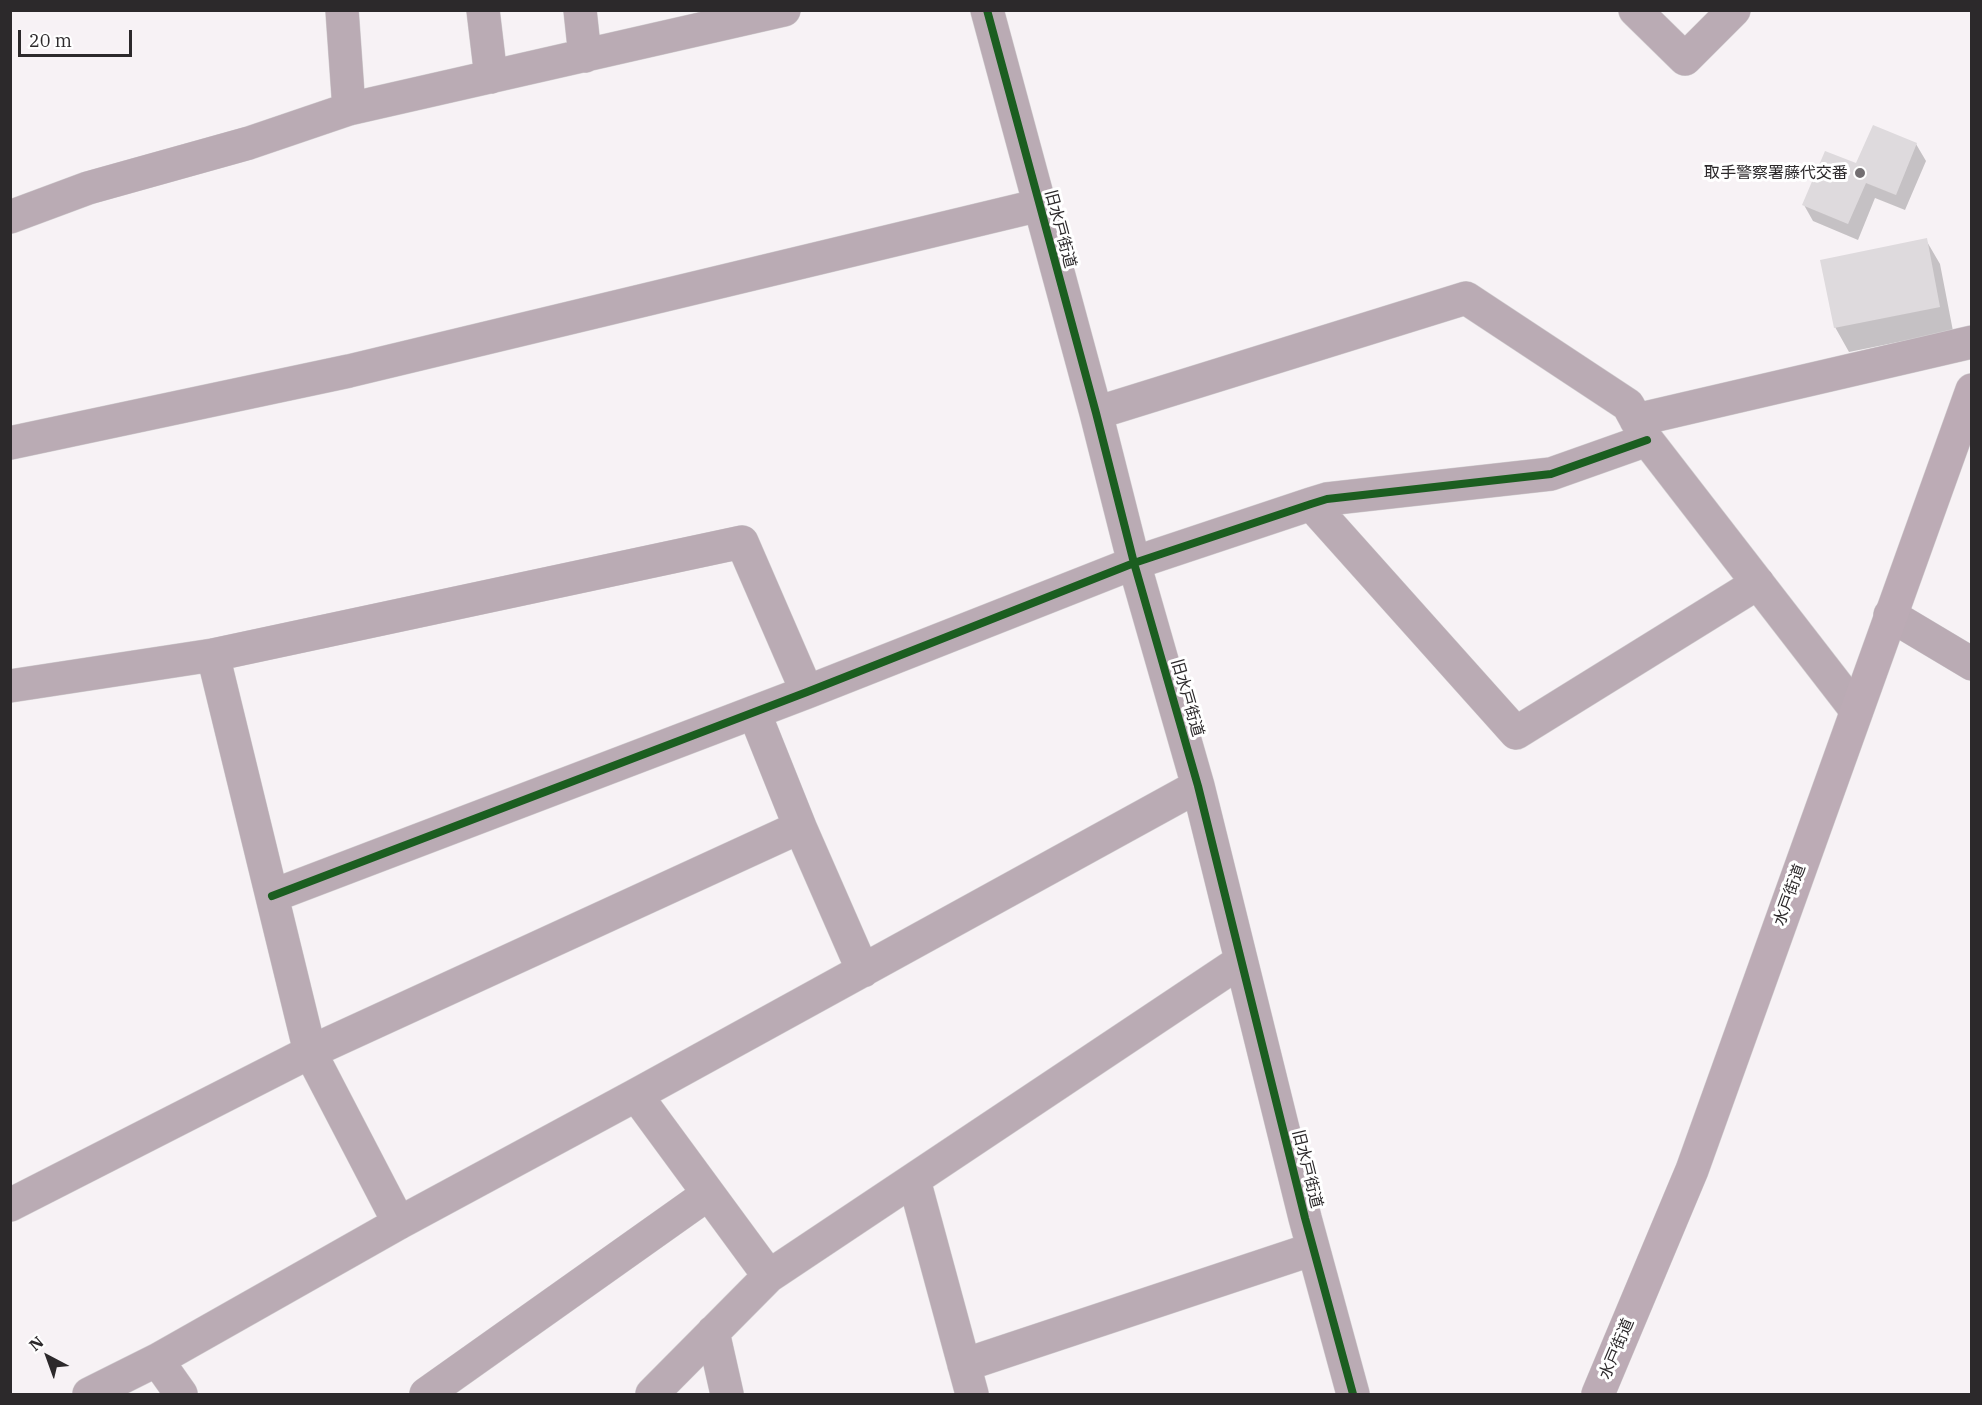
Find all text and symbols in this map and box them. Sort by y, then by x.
scale bar [21,18,135,56]
text: 20 m [29,29,72,52]
place label: 取手警察署藤代交番 [1704,163,1848,183]
marker: 取手警察署藤代交番 [1853,166,1867,180]
street label: 旧水戸街道 [1040,188,1080,270]
street label: 旧水戸街道 [1167,657,1207,739]
street label: 水戸街道 [1770,862,1810,928]
street label: 旧水戸街道 [1288,1128,1326,1210]
street label: 水戸街道 [1596,1316,1638,1382]
north arrow [18,1327,78,1387]
text: N [25,1332,48,1355]

